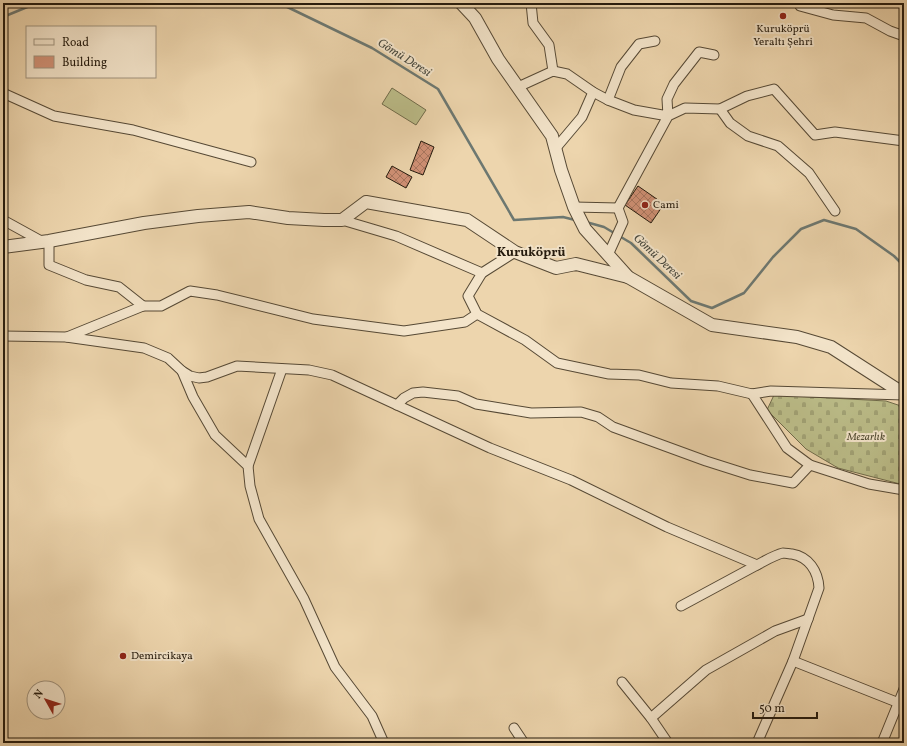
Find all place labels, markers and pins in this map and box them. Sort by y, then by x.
marker: Kuruköprü Yeraltı Şehri [778,11,788,21]
place label: Kuruköprü Yeraltı Şehri [753,22,813,50]
place label: Cami [653,198,679,213]
marker: Cami [640,200,650,210]
place label: Demircikaya [131,649,193,664]
marker: Demircikaya [118,651,128,661]

